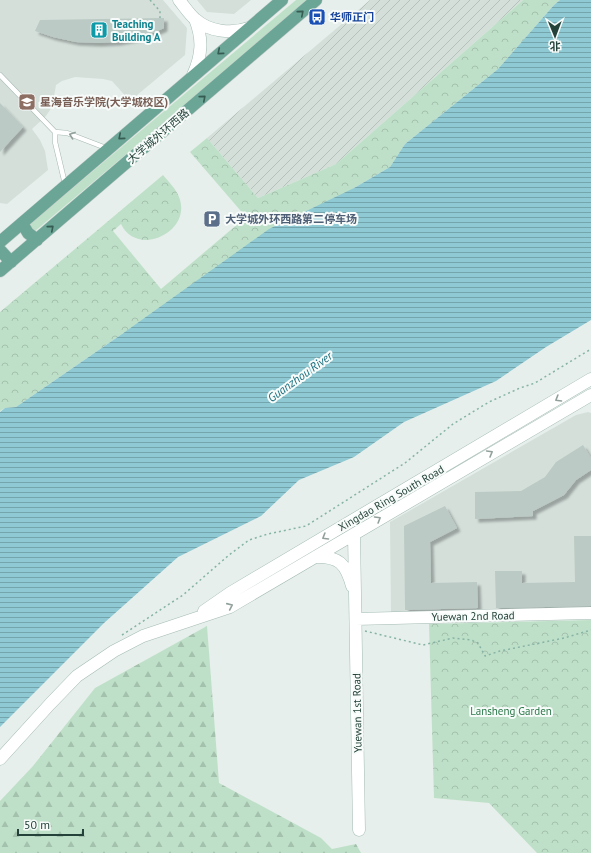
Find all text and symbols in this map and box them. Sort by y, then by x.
bus stop icon: 华师正门 [307,7,327,27]
one-way arrow [297,10,304,17]
place label: 华师正门 [330,10,374,24]
north arrow [535,16,575,56]
place label: Teaching Building A [112,17,161,44]
building icon: Teaching Building A [89,20,109,40]
text: 北 [550,39,561,53]
one-way arrow [217,48,225,55]
school or university icon: 星海音乐学院(大学城校区) [17,92,37,112]
place label: 星海音乐学院(大学城校区) [40,95,168,109]
one-way arrow [198,95,205,102]
street label: 大学城外环西路 [124,105,192,167]
one-way arrow [68,131,75,140]
one-way arrow [119,132,126,139]
parking icon: 大学城外环西路第二停车场 [202,209,222,229]
place label: 大学城外环西路第二停车场 [225,212,357,226]
one-way arrow [46,225,54,233]
water label: Guanzhou River [264,347,336,405]
one-way arrow [555,395,562,402]
one-way arrow [486,451,493,458]
street label: Xingdao Ring South Road [336,462,446,534]
one-way arrow [374,517,381,524]
one-way arrow [322,532,329,539]
one-way arrow [226,603,233,611]
street label: Yuewan 2nd Road [431,608,515,624]
street label: Yuewan 1st Road [349,673,365,753]
park label: Lansheng Garden [470,704,552,718]
scale bar [18,811,83,837]
text: 50 m [24,817,50,832]

